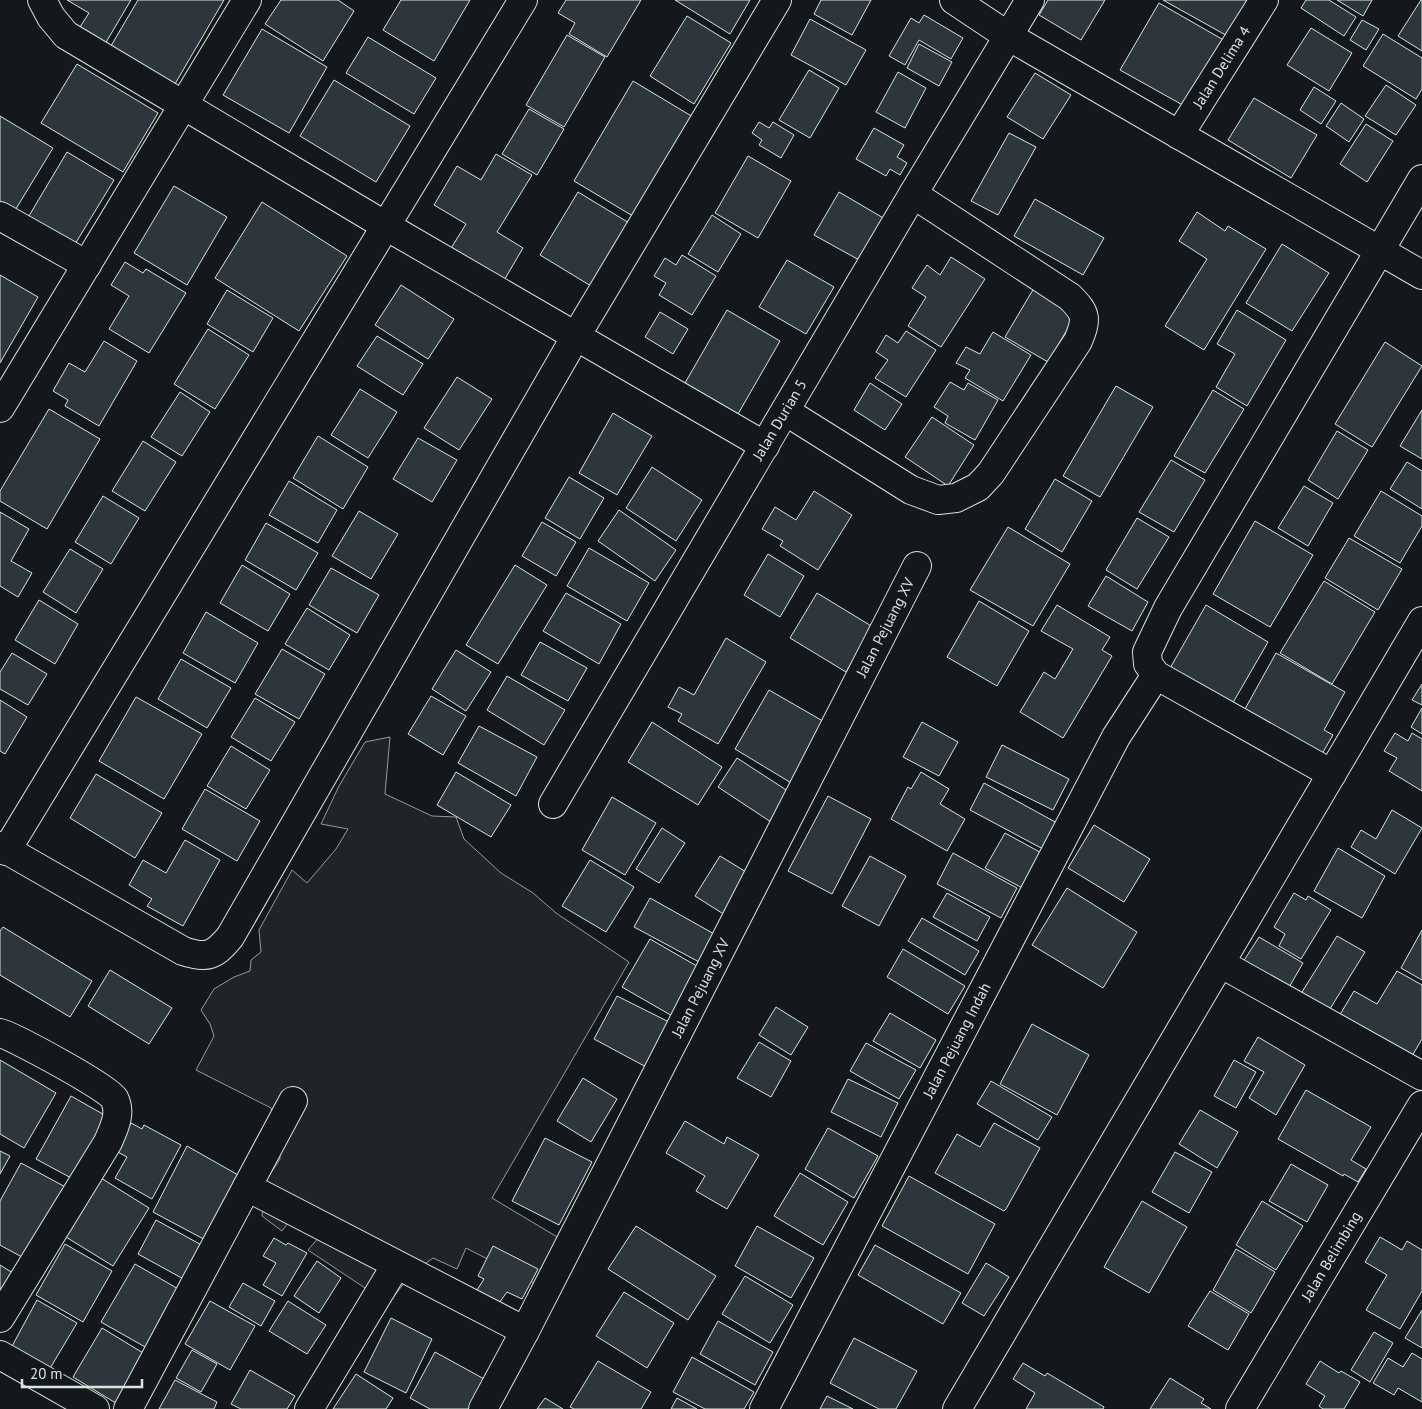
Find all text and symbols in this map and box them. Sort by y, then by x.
street label: Jalan Delima 4 [1188,22,1254,113]
street label: Jalan Durian 5 [747,376,811,464]
street label: Jalan Pejuang XV [851,574,918,681]
street label: Jalan Pejuang XV [667,935,734,1041]
street label: Jalan Pejuang Indah [918,979,995,1102]
street label: Jalan Belimbing [1296,1208,1365,1305]
scale bar [22,1356,142,1388]
text: 20 m [30,1364,63,1383]

